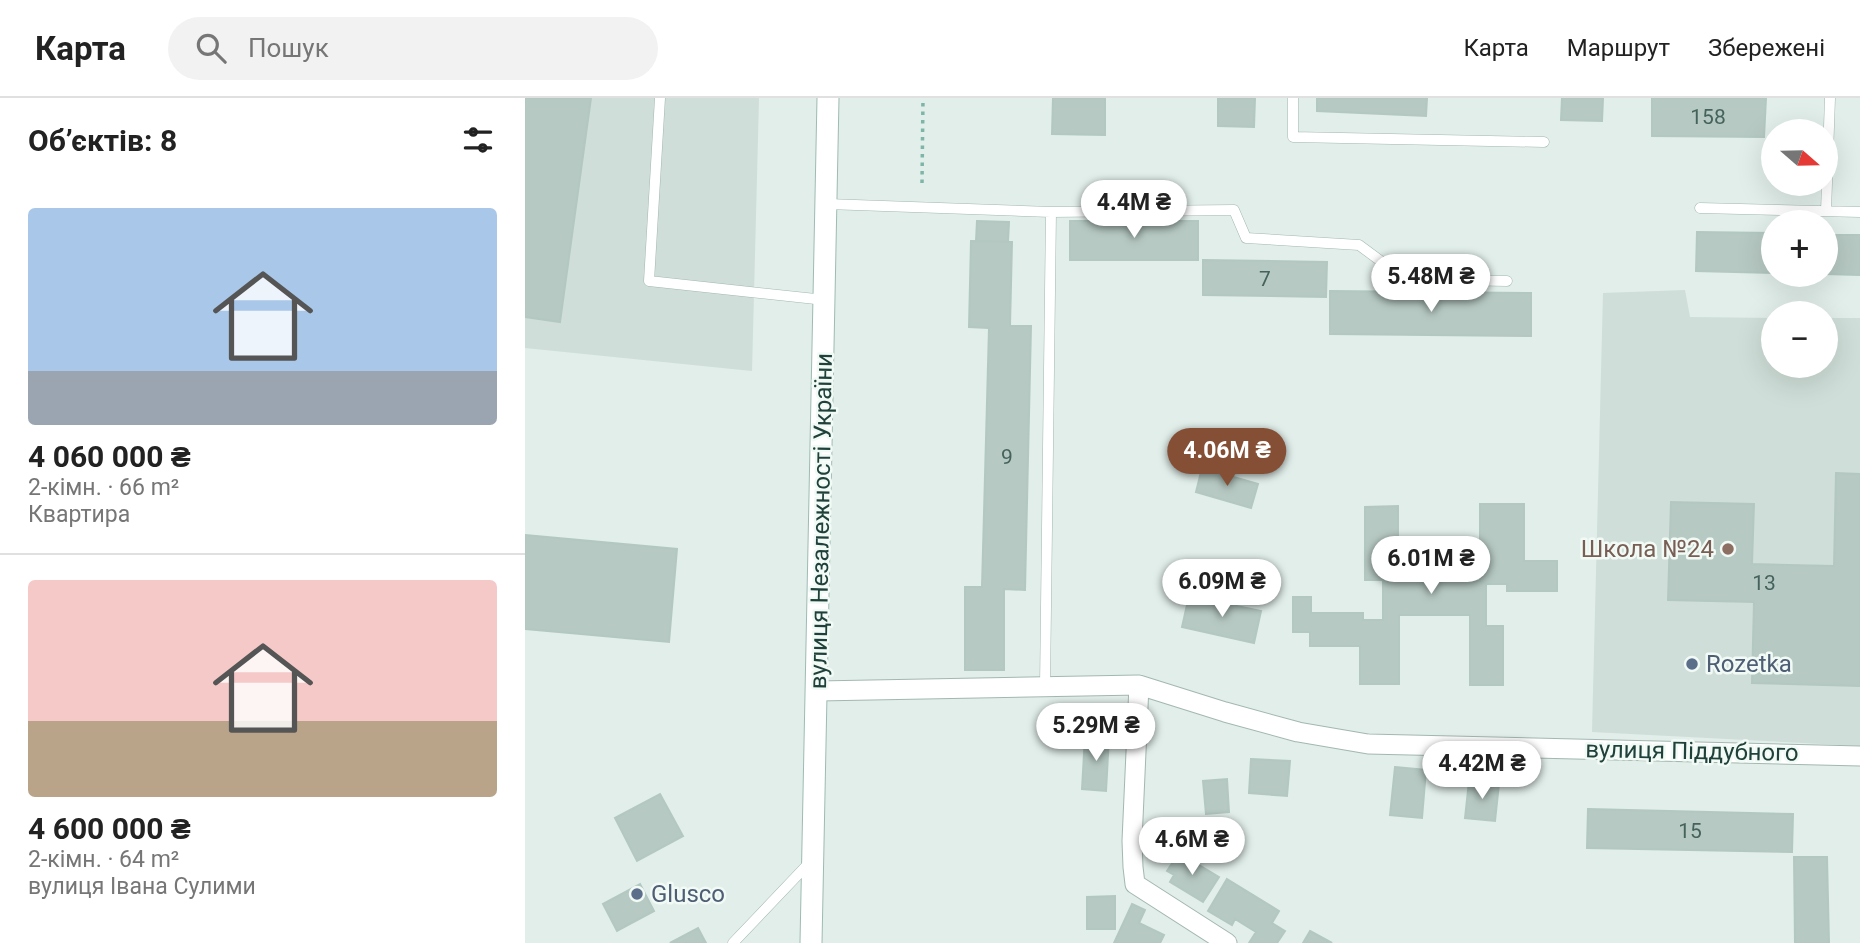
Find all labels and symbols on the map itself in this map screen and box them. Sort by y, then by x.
house number: 158 [1690,105,1726,129]
north arrow [1761,119,1837,196]
pin: 4.4M ₴ [1077,180,1191,240]
pin: 5.48M ₴ [1366,254,1496,314]
house number: 7 [1259,267,1271,291]
street label: вулиця Незалежності України [804,353,838,689]
pin: 4.06M ₴ [1162,428,1292,488]
house number: 9 [1001,445,1013,469]
place label: Школа №24 [1581,535,1714,563]
pin: 6.01M ₴ [1366,536,1496,596]
marker: Школа №24 [1720,541,1736,557]
pin: 6.09M ₴ [1157,560,1287,619]
house number: 13 [1752,571,1776,595]
place label: Rozetka [1706,650,1792,678]
marker: Rozetka [1684,656,1700,672]
pin: 5.29M ₴ [1031,704,1161,763]
street label: вулиця Піддубного [1585,735,1799,767]
pin: 4.42M ₴ [1417,742,1547,801]
pin: 4.6M ₴ [1135,818,1249,877]
house number: 15 [1678,819,1702,843]
place label: Glusco [651,880,725,908]
marker: Glusco [629,886,645,902]

